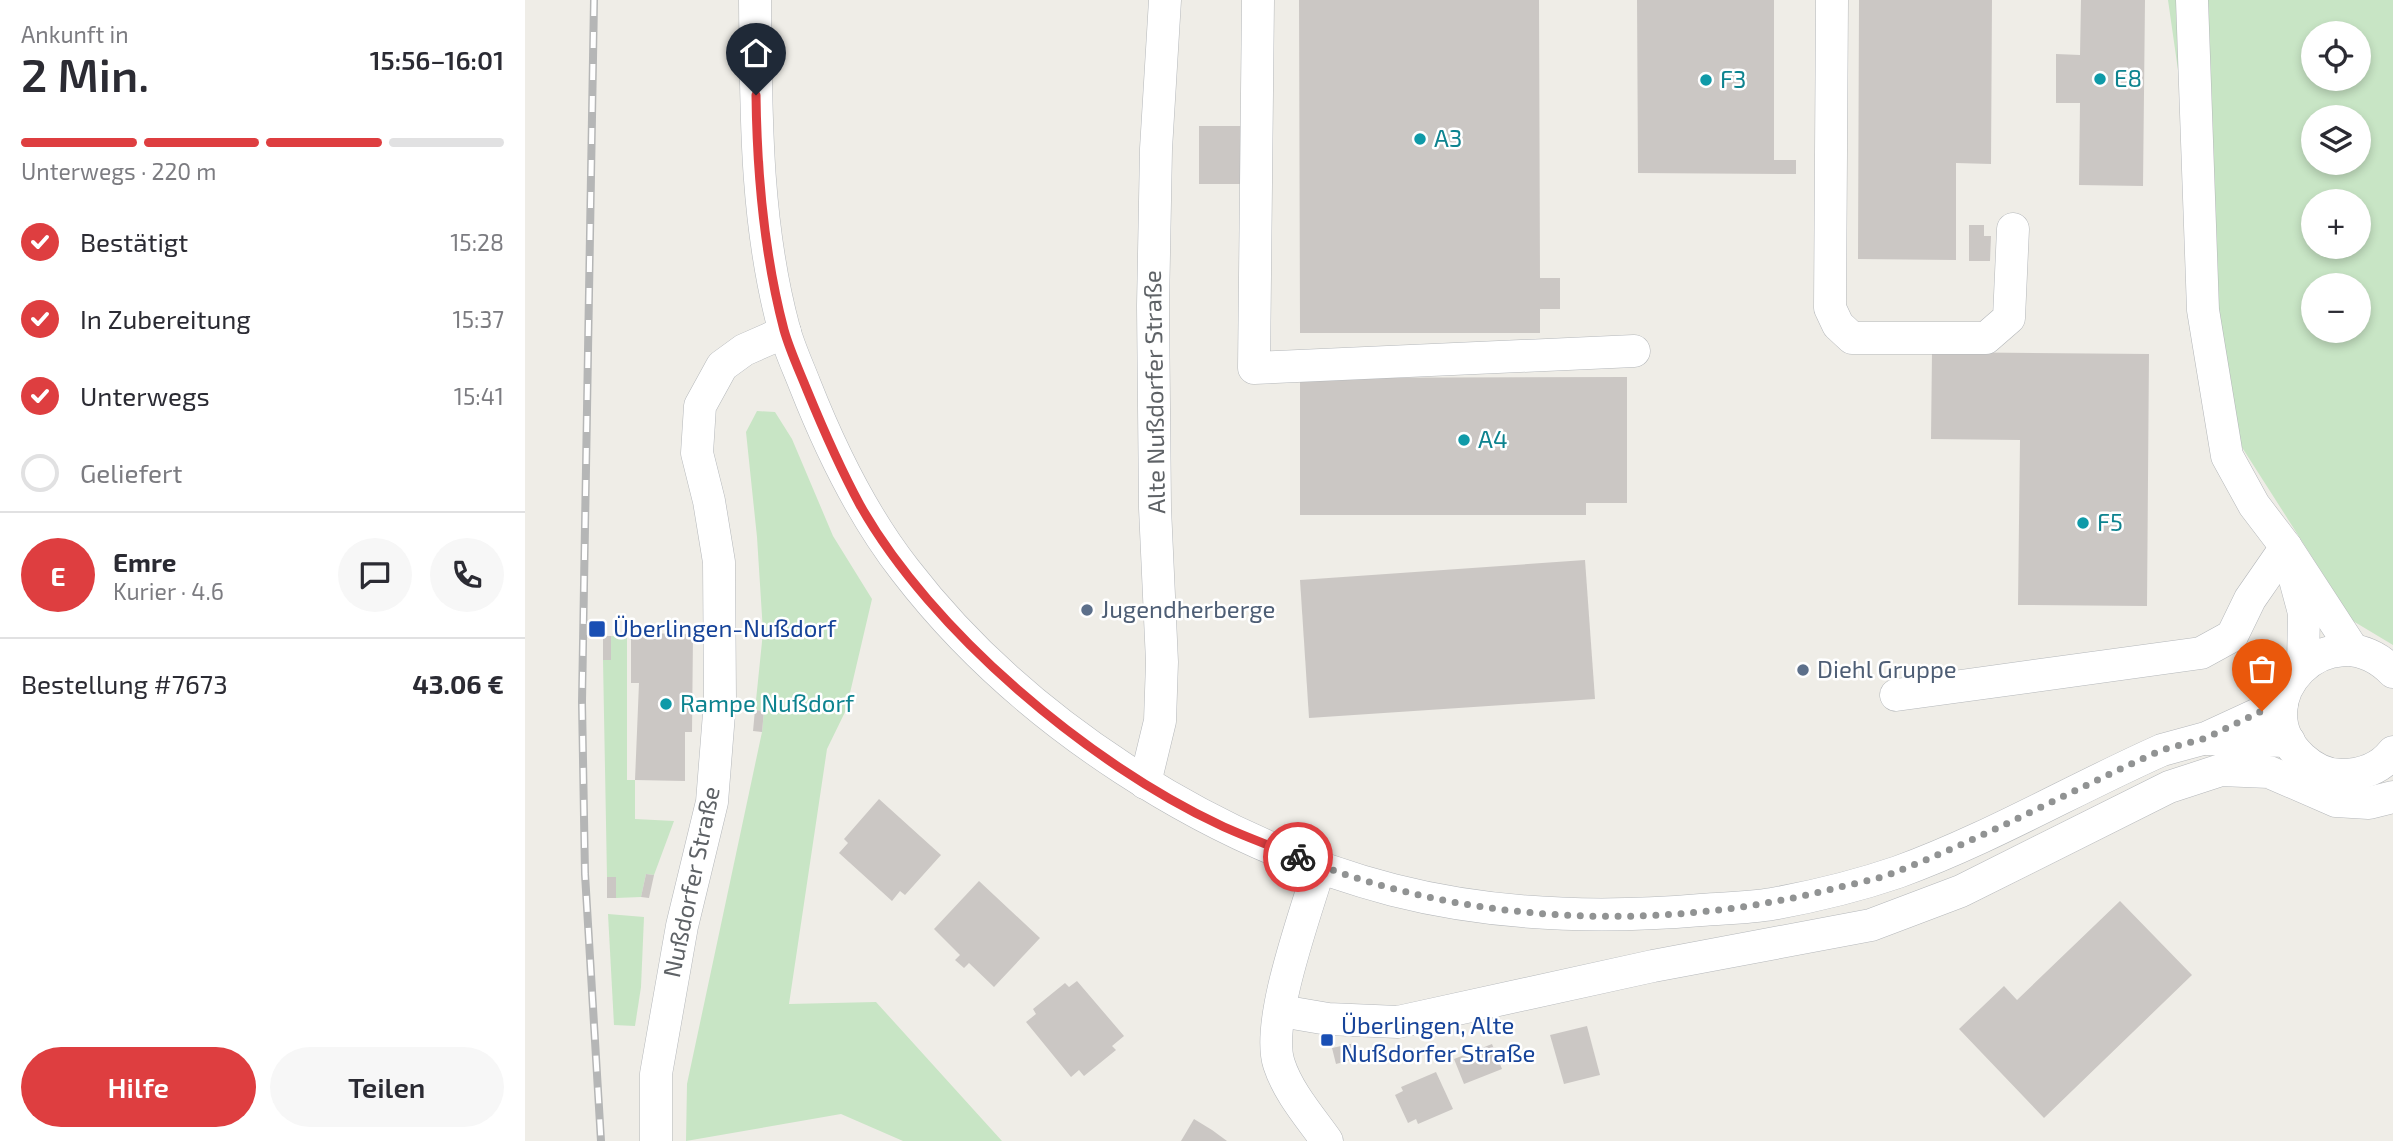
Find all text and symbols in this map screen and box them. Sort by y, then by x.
text: Ankunft in [21,20,129,48]
map controls [2301,21,2371,343]
button: locate [2301,21,2371,91]
pin [726,23,786,95]
icon: home [737,34,775,72]
text: 15:56–16:01 [370,44,504,75]
text: 2 Min. [21,46,149,101]
place label: E8 [2114,63,2142,92]
place label: F3 [1720,64,1746,93]
marker: E8 [2092,71,2108,87]
marker: F3 [1698,72,1714,88]
button: layers [2301,105,2371,175]
place label: A3 [1434,123,1462,152]
marker: A3 [1412,131,1428,147]
text: Unterwegs · 220 m [21,157,216,185]
button: + [2301,189,2371,259]
icon: check [21,223,59,261]
text: Bestätigt [80,226,188,257]
text: 15:28 [450,228,504,256]
street label: Alte Nußdorfer Straße [1137,270,1170,514]
button: − [2301,273,2371,343]
icon: check [21,300,59,338]
text: In Zubereitung [80,303,251,334]
text: 15:37 [453,305,504,333]
icon: check [21,377,59,415]
text: Unterwegs [80,380,210,411]
text: 15:41 [454,382,504,410]
place label: A4 [1478,424,1508,453]
marker: A4 [1456,432,1472,448]
text: Geliefert [80,457,182,488]
place label: F5 [2097,507,2123,536]
marker: F5 [2075,515,2091,531]
button: chat [338,538,412,612]
button: phone [430,538,504,612]
text: Emre [113,546,176,577]
text: E [50,560,66,591]
text: Kurier · 4.6 [113,577,224,605]
place label: Jugendherberge [1101,594,1275,623]
marker: Jugendherberge [1079,602,1095,618]
place label: Überlingen-Nußdorf [613,613,837,642]
marker: Überlingen-Nußdorf [587,619,607,639]
pin [2232,639,2292,711]
icon: bag [2243,650,2281,688]
place label: Diehl Gruppe [1817,654,1957,683]
marker: Diehl Gruppe [1795,662,1811,678]
text: Bestellung #7673 [21,668,228,699]
text: 43.06 € [412,668,504,699]
place label: Rampe Nußdorf [680,688,855,717]
marker: Rampe Nußdorf [658,696,674,712]
street label: Nußdorfer Straße [656,784,725,980]
courier [1263,822,1333,892]
icon: bike [1279,838,1317,876]
place label: Überlingen, Alte Nußdorfer Straße [1341,1010,1535,1067]
marker: Überlingen, Alte Nußdorfer Straße [1319,1032,1335,1048]
button: Hilfe [21,1047,256,1127]
button: Teilen [270,1047,504,1127]

